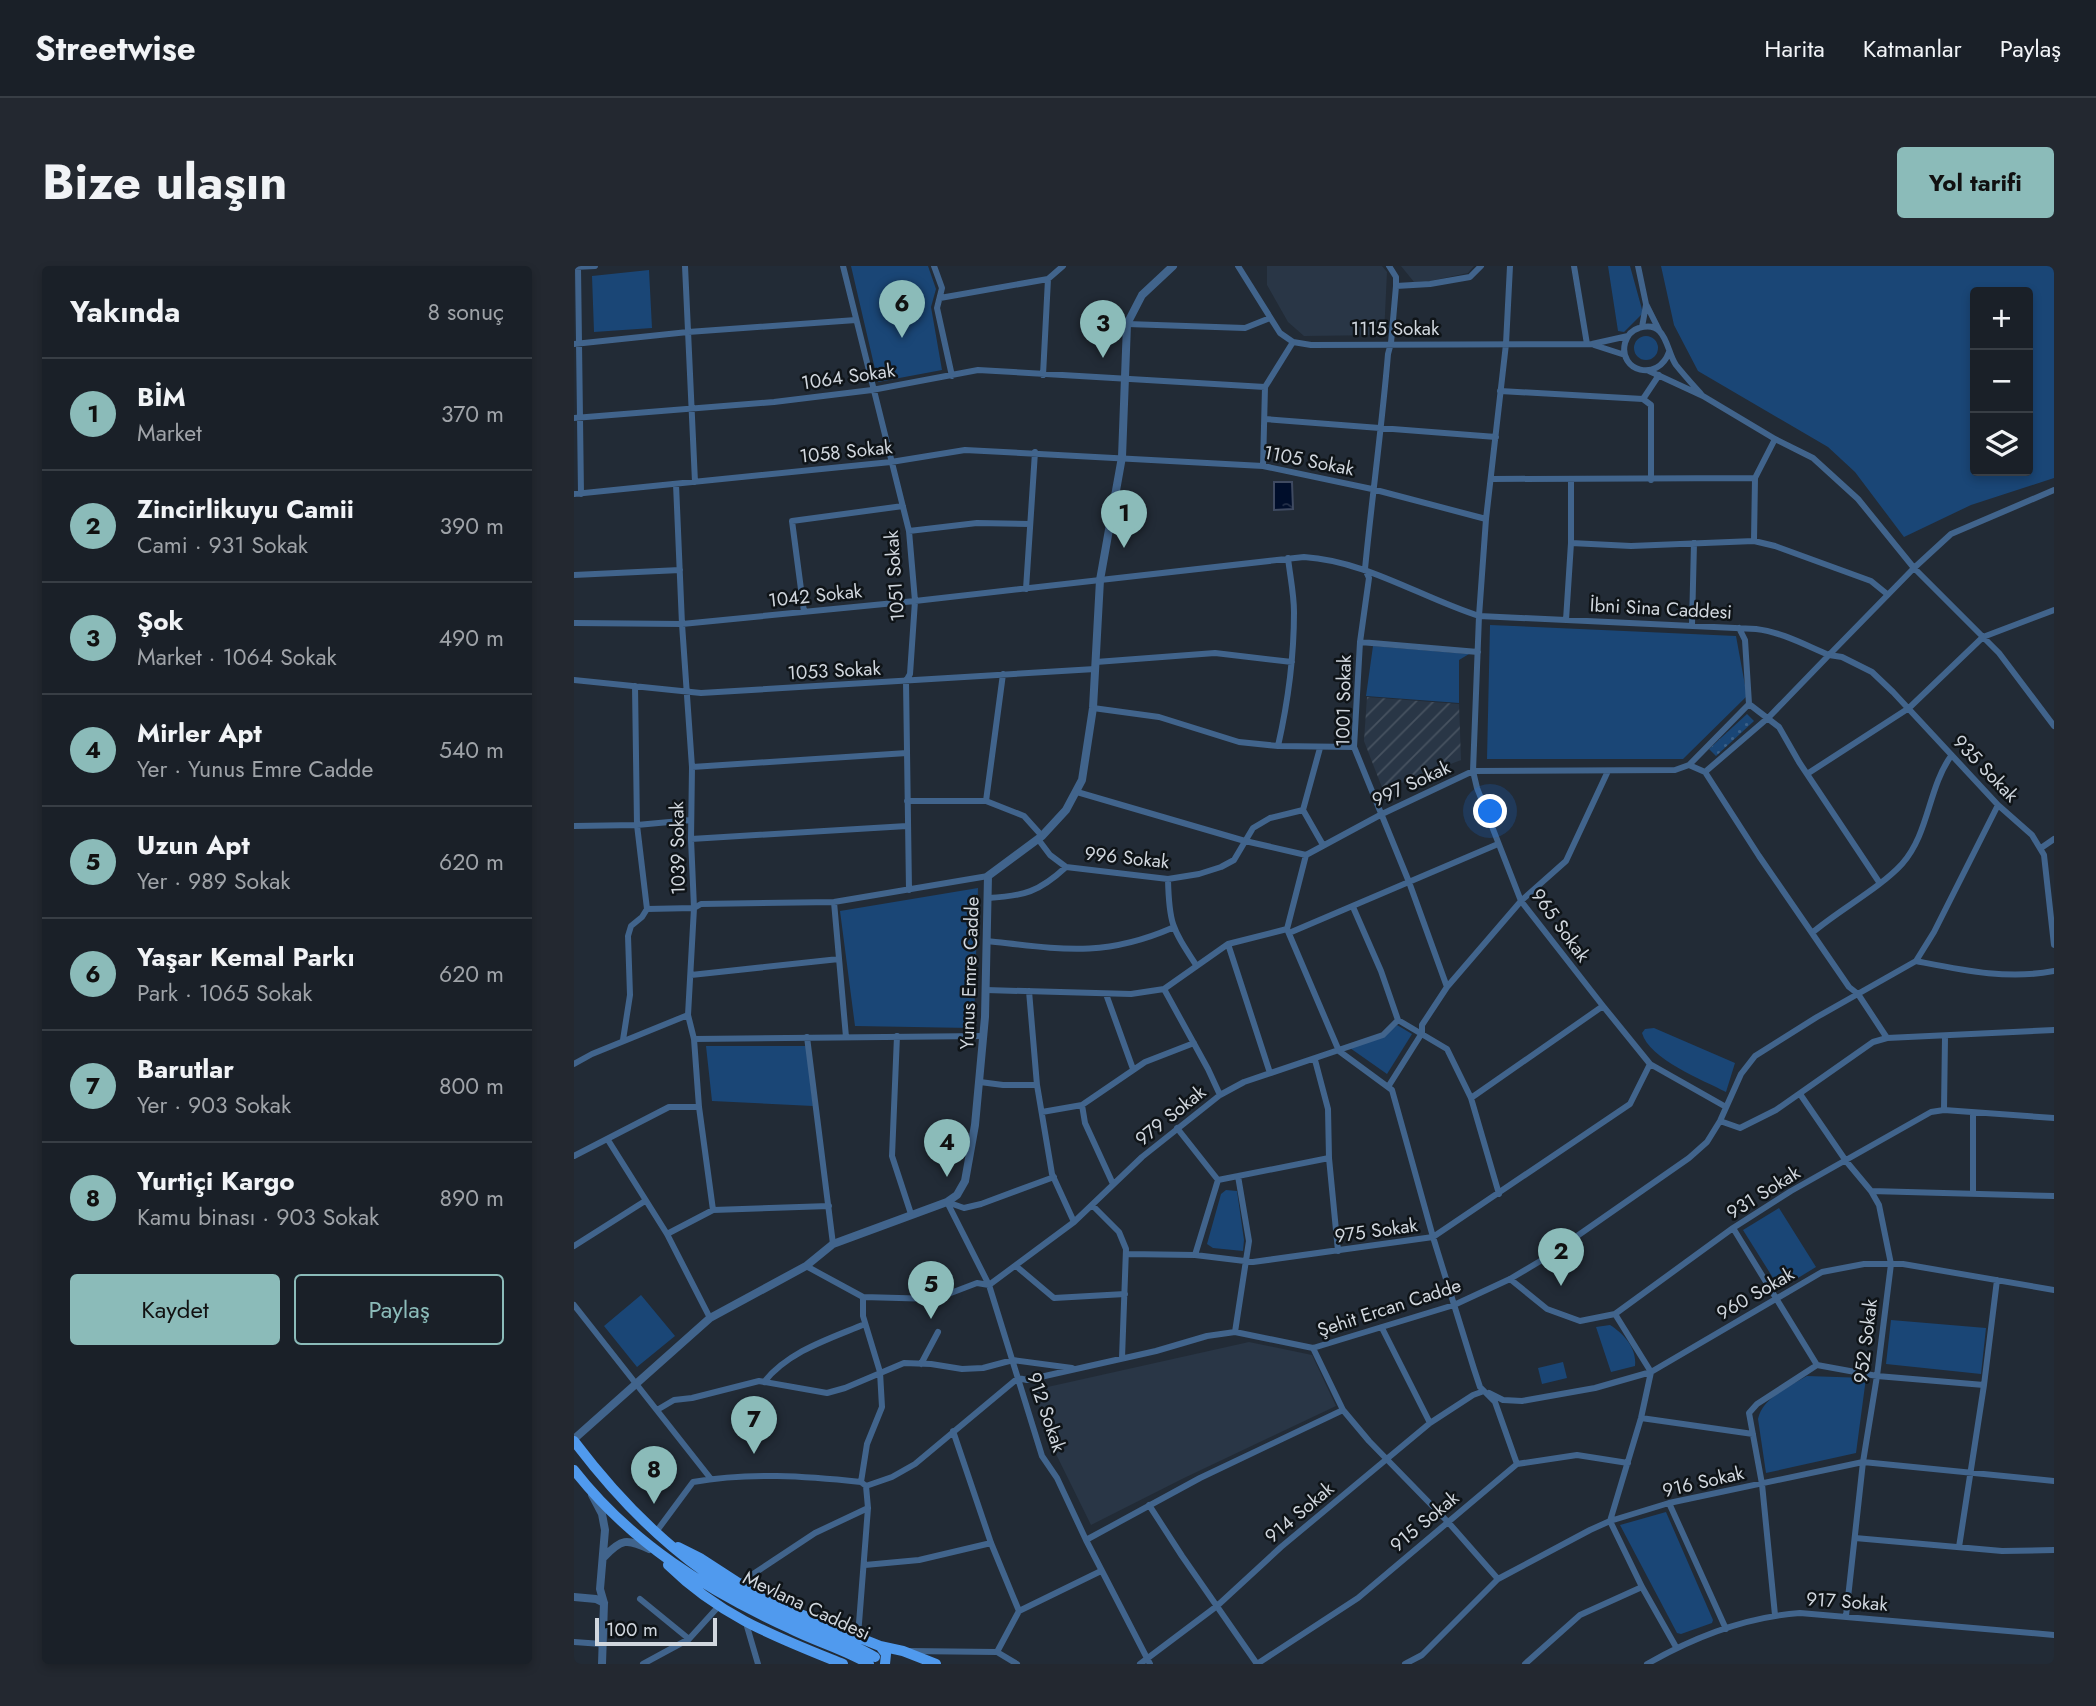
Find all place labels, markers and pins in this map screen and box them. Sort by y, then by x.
pin: 6 [879,280,925,338]
pin: 3 [1080,300,1126,358]
pin: 1 [1101,490,1147,548]
pin: 4 [924,1119,970,1177]
pin: 2 [1538,1228,1584,1286]
pin: 5 [908,1261,954,1319]
pin: 7 [731,1396,777,1454]
pin: 8 [631,1446,677,1504]

